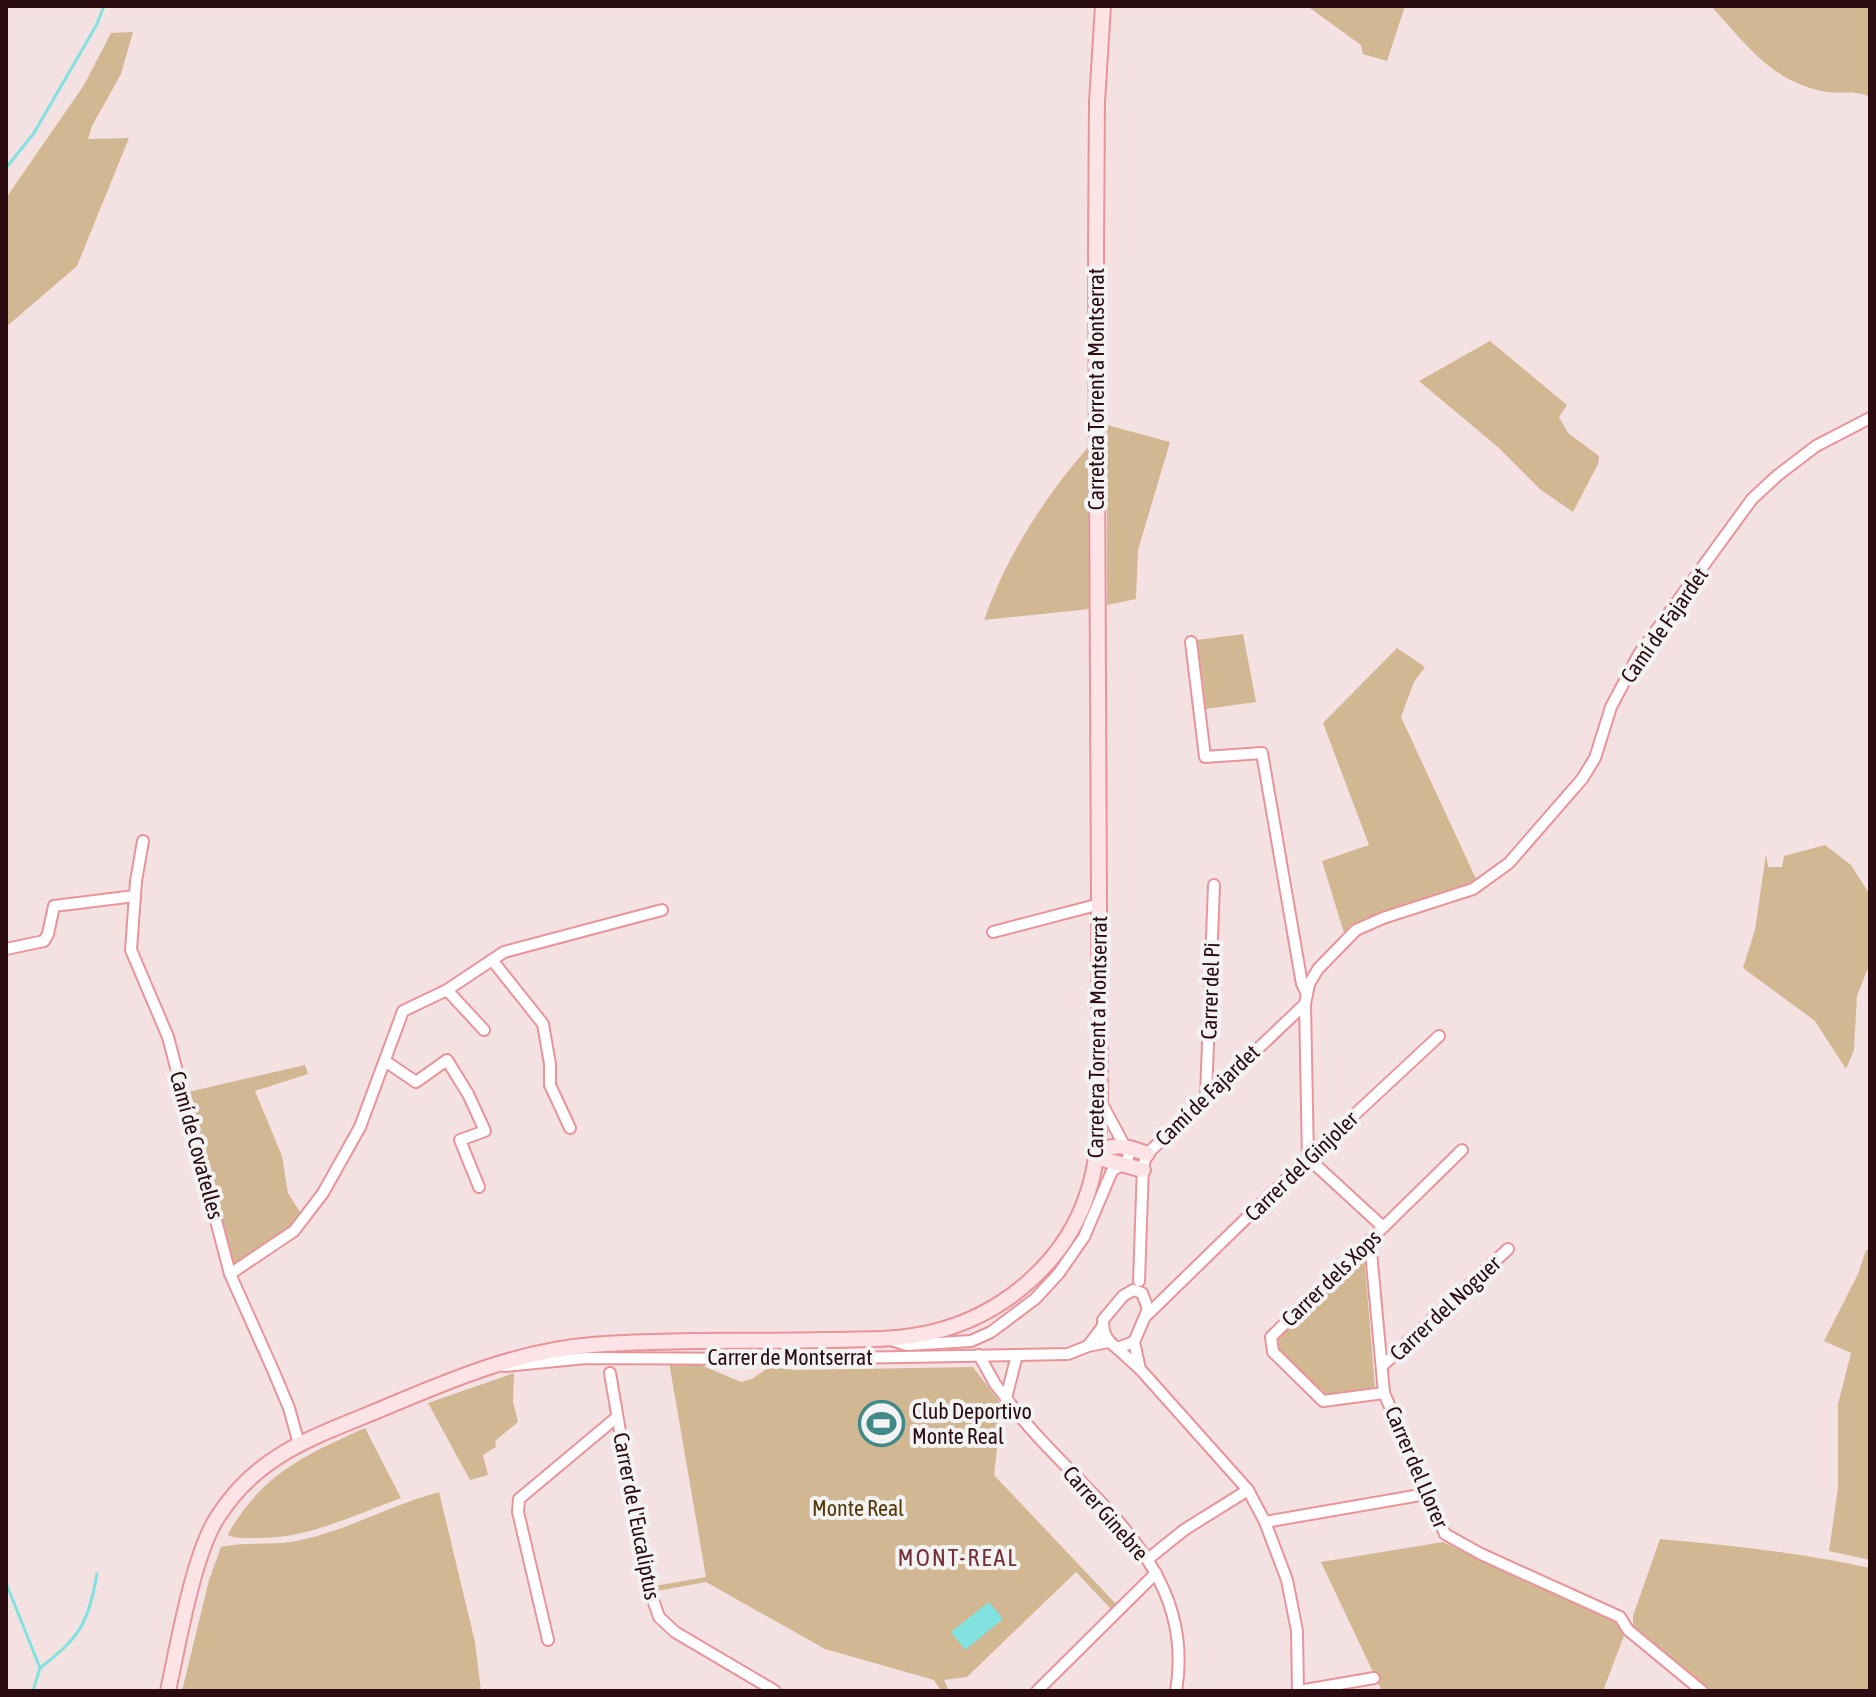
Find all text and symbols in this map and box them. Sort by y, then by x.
street label: Carretera Torrent a Montserrat [1083,268,1109,510]
street label: Camí de Fajardet [1615,562,1713,688]
street label: Carretera Torrent a Montserrat [1082,916,1112,1158]
street label: Carrer del Pi [1195,942,1225,1040]
street label: Camí de Fajardet [1150,1039,1264,1151]
street label: Camí de Covatelles [165,1068,229,1222]
street label: Carrer del Ginjoler [1239,1105,1363,1226]
street label: Carrer dels Xops [1276,1224,1386,1332]
street label: Carrer del Noguer [1384,1250,1506,1366]
street label: Carrer de Montserrat [708,1344,872,1370]
place label: Club Deportivo Monte Real [912,1398,1032,1449]
sports icon: Club Deportivo Monte Real [857,1400,905,1448]
street label: Carrer del Llorer [1380,1402,1454,1532]
street label: Carrer de l'Eucaliptus [608,1430,666,1602]
street label: Carrer Ginebre [1058,1460,1154,1566]
park label: Monte Real [812,1495,904,1521]
district label: MONT-REAL [898,1544,1018,1571]

